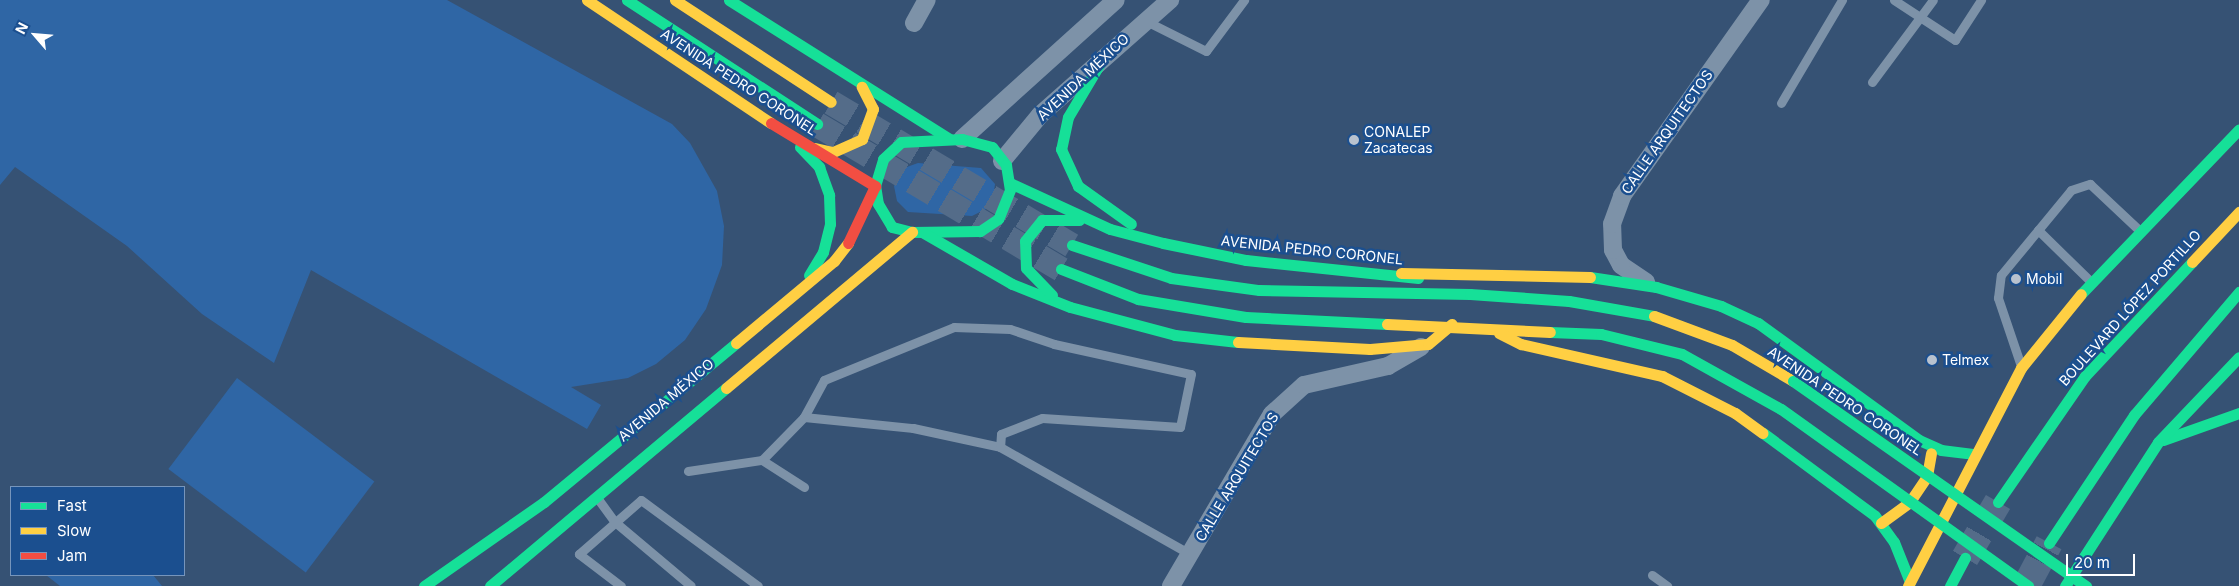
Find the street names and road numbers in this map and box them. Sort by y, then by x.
street label: AVENIDA PEDRO CORONEL [658,25,820,139]
street label: AVENIDA MÉXICO [1034,30,1132,124]
street label: CALLE ARQUITECTOS [1618,67,1716,197]
street label: BOULEVARD LÓPEZ PORTILLO [2056,227,2204,389]
street label: AVENIDA PEDRO CORONEL [1220,232,1404,268]
street label: AVENIDA PEDRO CORONEL [1764,343,1926,459]
street label: AVENIDA MÉXICO [615,355,717,445]
street label: CALLE ARQUITECTOS [1192,410,1282,544]

